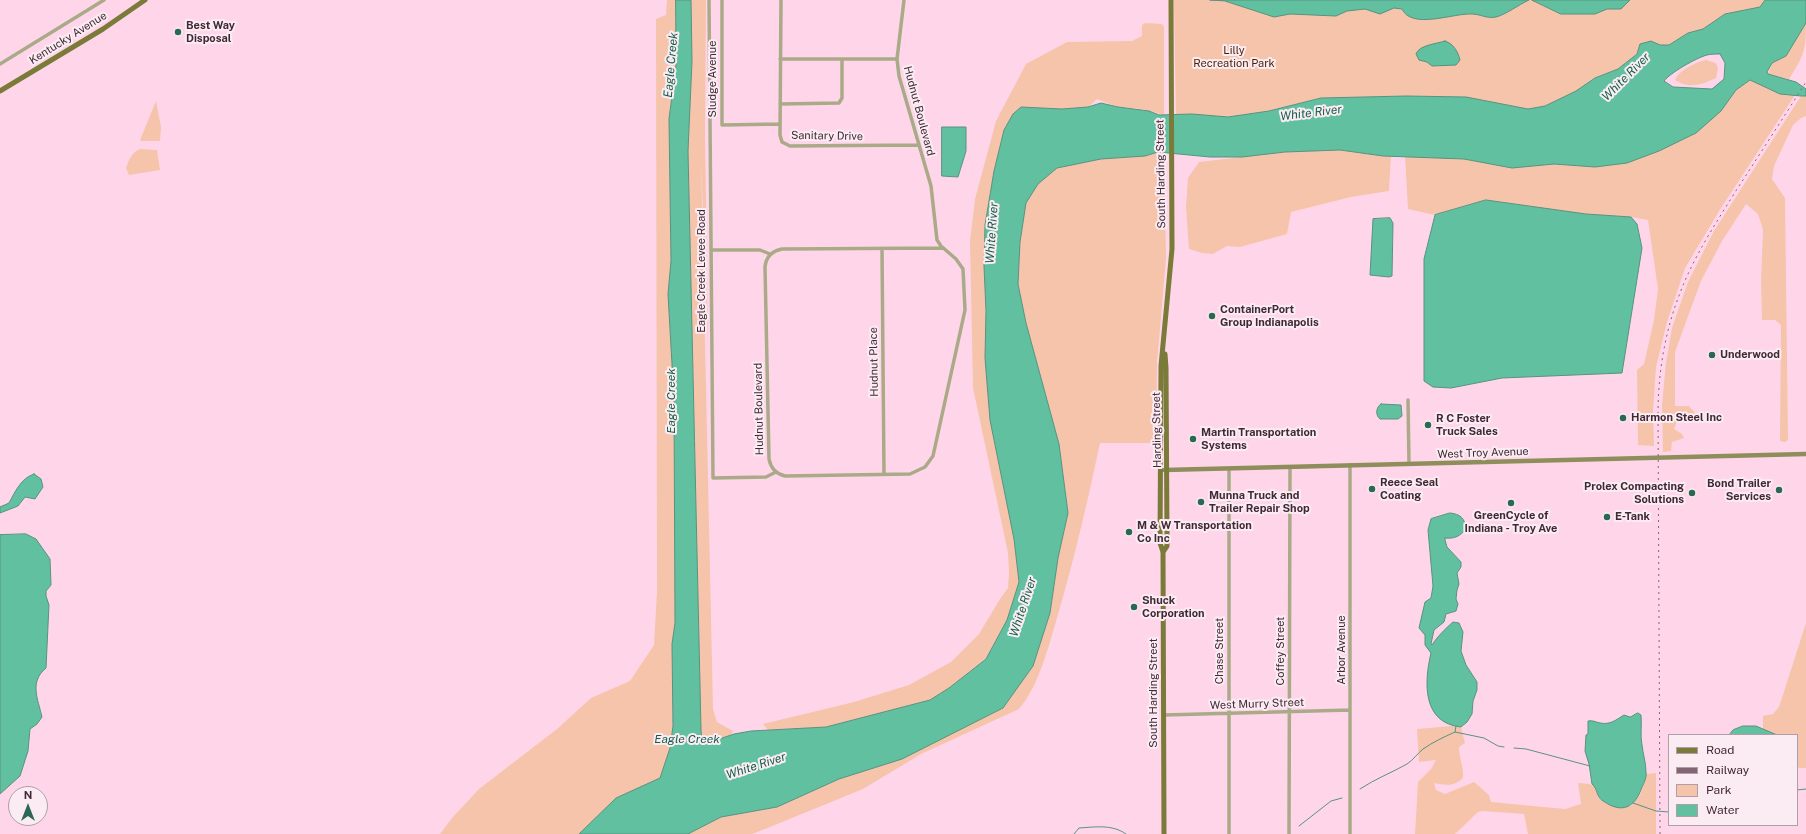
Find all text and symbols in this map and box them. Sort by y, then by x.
street label: Kentucky Avenue [27,9,109,67]
place label: Best Way Disposal [186,19,235,45]
marker: Best Way Disposal [173,27,183,37]
water label: Eagle Creek [661,32,681,98]
street label: Sludge Avenue [706,41,720,117]
park label: Lilly Recreation Park [1193,44,1275,70]
water label: White River [1599,50,1653,104]
street label: Hudnut Boulevard [901,65,937,157]
water label: White River [1279,102,1343,124]
street label: South Harding Street [1153,119,1169,229]
street label: Sanitary Drive [791,129,863,143]
water label: White River [983,202,1001,264]
street label: Eagle Creek Levee Road [695,209,709,333]
place label: ContainerPort Group Indianapolis [1220,303,1319,329]
marker: ContainerPort Group Indianapolis [1207,311,1217,321]
street label: Hudnut Place [867,327,881,397]
place label: Underwood [1720,348,1780,362]
marker: Underwood [1707,350,1717,360]
street label: Hudnut Boulevard [752,363,766,455]
water label: Eagle Creek [664,368,678,434]
street label: Harding Street [1150,392,1164,468]
place label: Harmon Steel Inc [1631,411,1722,425]
place label: R C Foster Truck Sales [1436,412,1498,438]
marker: Harmon Steel Inc [1618,413,1628,423]
marker: R C Foster Truck Sales [1423,420,1433,430]
place label: Martin Transportation Systems [1201,426,1316,452]
marker: Martin Transportation Systems [1188,434,1198,444]
street label: West Troy Avenue [1437,445,1529,461]
place label: Reece Seal Coating [1380,476,1439,502]
place label: Bond Trailer Services [1707,477,1771,503]
place label: Prolex Compacting Solutions [1584,480,1684,506]
marker: Reece Seal Coating [1367,484,1377,494]
marker: Bond Trailer Services [1774,485,1784,495]
marker: Prolex Compacting Solutions [1687,488,1697,498]
place label: Munna Truck and Trailer Repair Shop [1209,489,1310,515]
marker: Munna Truck and Trailer Repair Shop [1196,497,1206,507]
marker: GreenCycle of Indiana - Troy Ave [1506,498,1516,508]
place label: GreenCycle of Indiana - Troy Ave [1465,509,1557,535]
place label: E-Tank [1615,510,1650,524]
marker: E-Tank [1602,512,1612,522]
place label: M & W Transportation Co Inc [1137,519,1252,545]
marker: M & W Transportation Co Inc [1124,527,1134,537]
water label: White River [1007,575,1039,639]
place label: Shuck Corporation [1142,594,1205,620]
marker: Shuck Corporation [1129,602,1139,612]
street label: Arbor Avenue [1335,615,1349,685]
street label: Coffey Street [1274,617,1288,685]
street label: Chase Street [1213,618,1227,684]
street label: South Harding Street [1147,638,1161,748]
street label: West Murry Street [1210,696,1304,712]
water label: Eagle Creek [654,732,720,746]
legend [1668,734,1798,826]
text: Road [1706,743,1734,757]
water label: White River [724,750,788,782]
text: Railway [1706,763,1749,777]
text: Park [1706,783,1732,797]
north arrow [8,786,48,826]
text: N [24,789,32,801]
text: Water [1706,803,1739,817]

